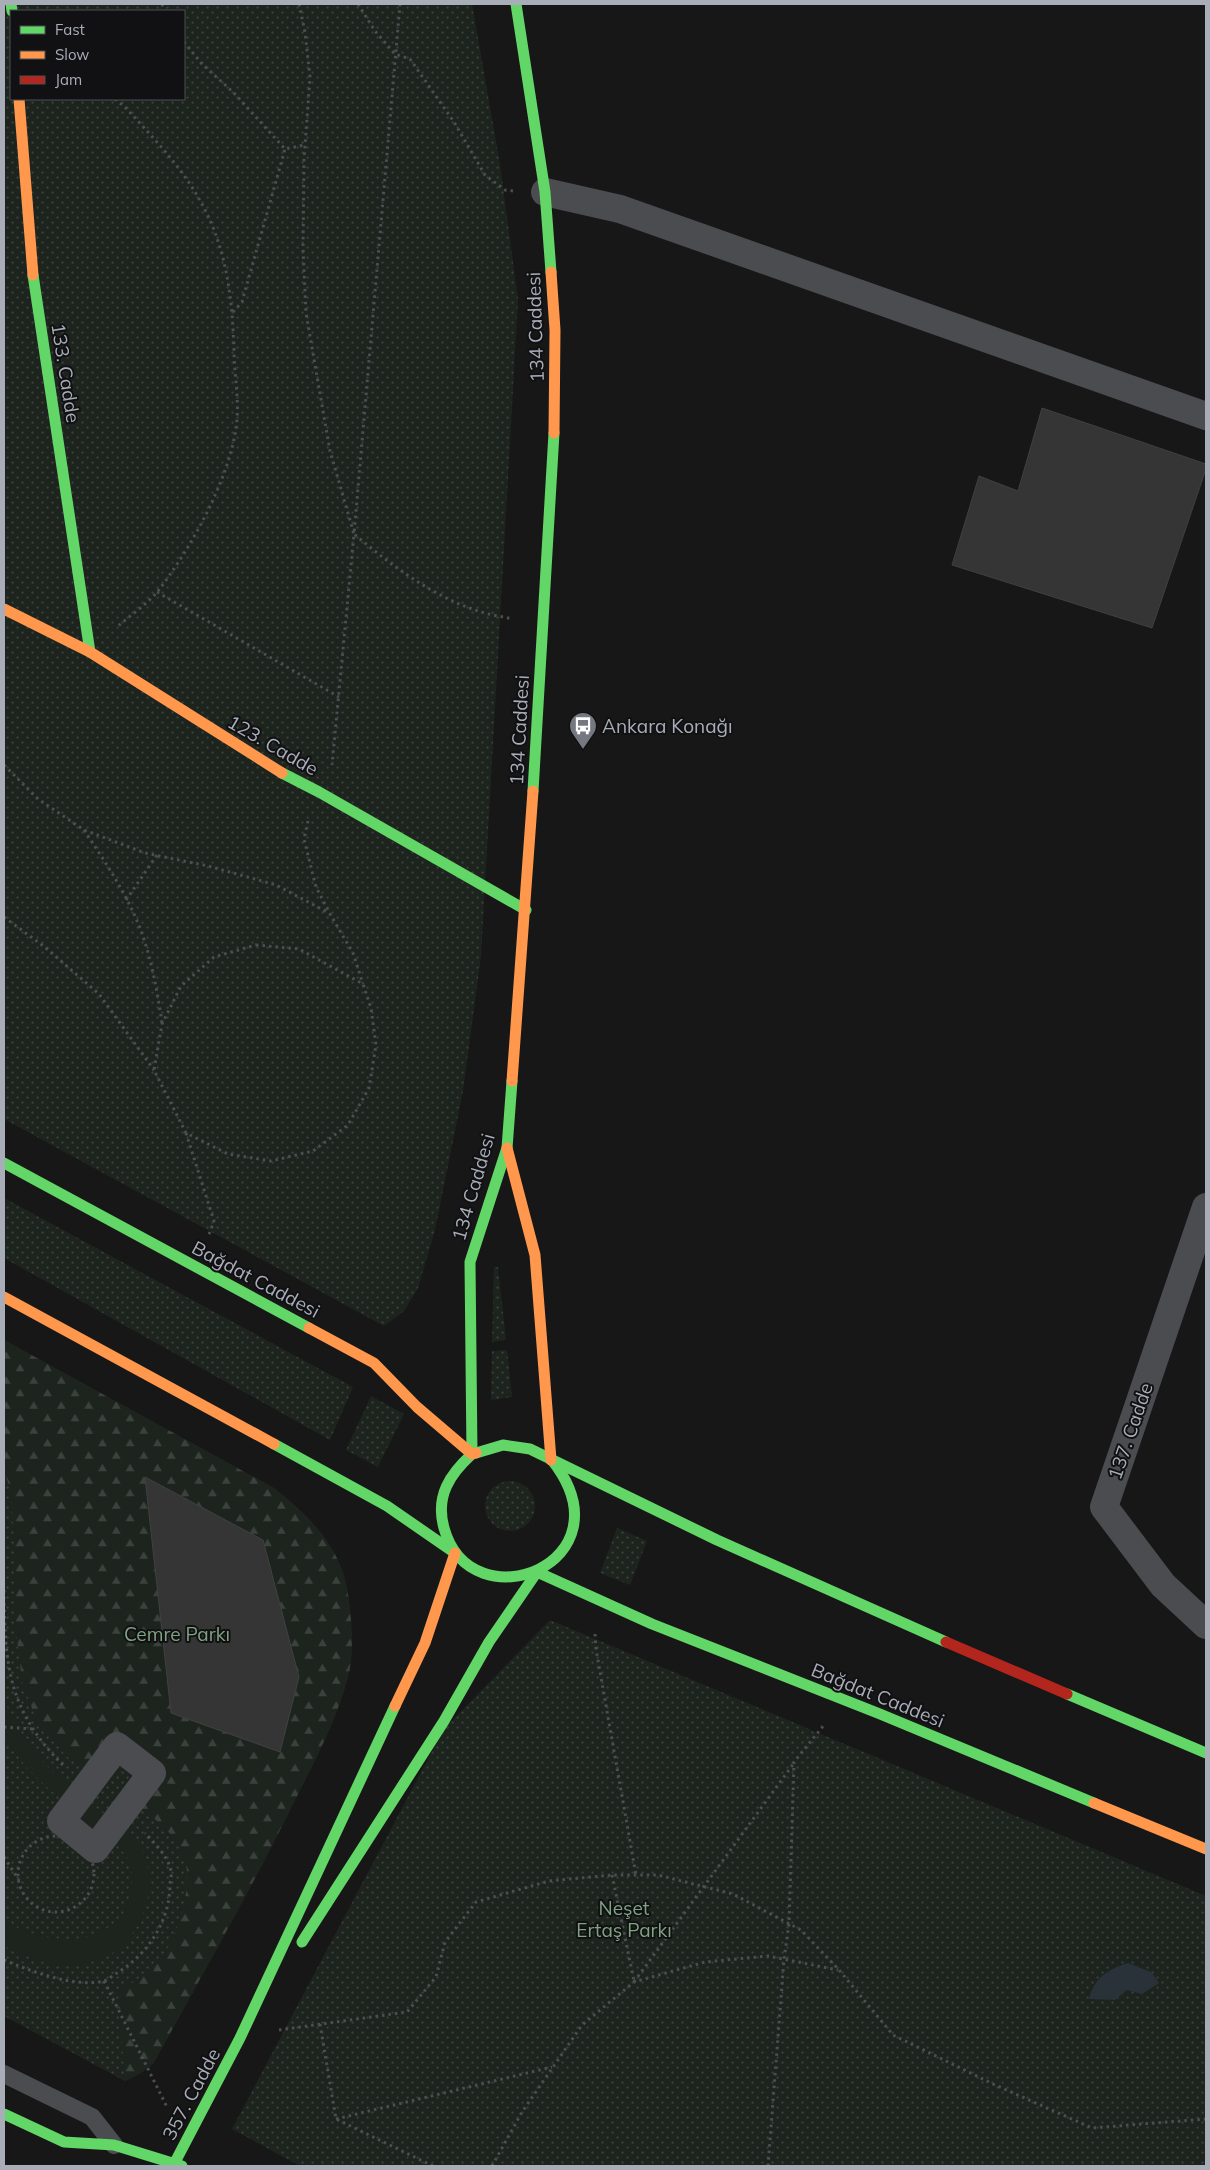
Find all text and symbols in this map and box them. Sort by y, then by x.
legend [10,10,185,100]
text: Fast [55,20,85,39]
text: Slow [55,45,89,64]
text: Jam [55,70,82,89]
street label: 134 Caddesi [521,271,549,383]
street label: 133. Cadde [46,321,86,425]
street label: 134 Caddesi [504,674,534,786]
street label: 123. Cadde [223,709,323,781]
bus stop icon: Ankara Konağı [568,711,598,750]
place label: Ankara Konağı [602,714,733,738]
street label: 134 Caddesi [446,1131,500,1243]
street label: Bağdat Caddesi [188,1235,324,1323]
street label: 137. Cadde [1102,1379,1158,1483]
park label: Cemre Parkı [124,1622,230,1646]
street label: Bağdat Caddesi [808,1657,948,1733]
park label: Neşet Ertaş Parkı [576,1896,672,1942]
street label: 357. Cadde [157,2044,225,2144]

